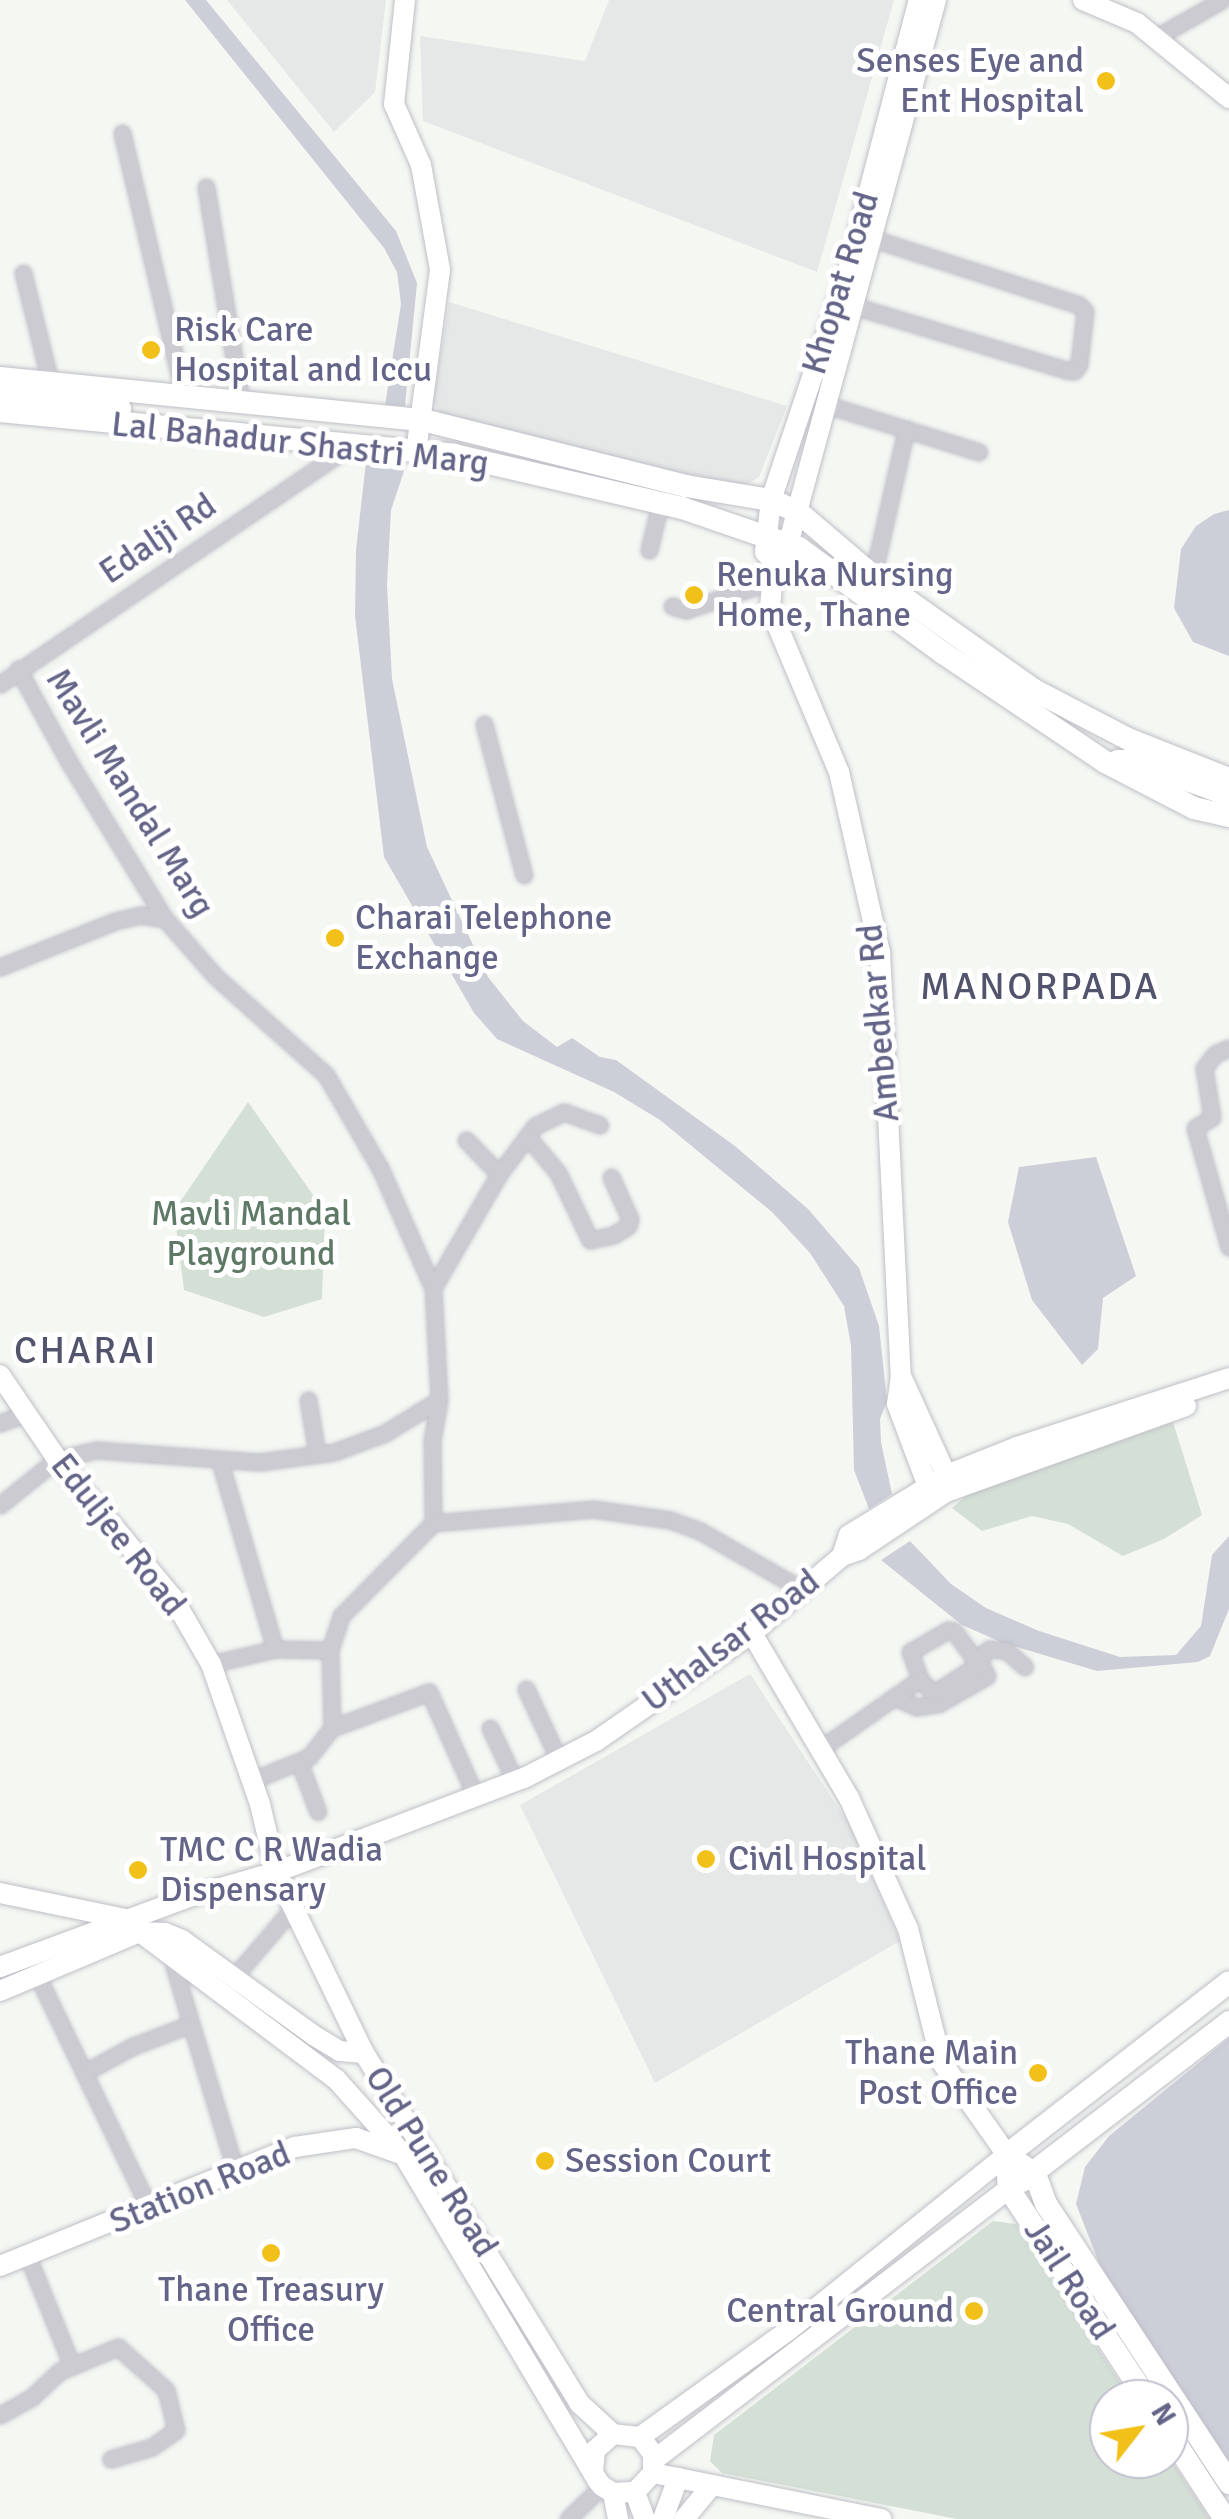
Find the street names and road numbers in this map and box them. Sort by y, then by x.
street label: Khopat Road [793,187,889,379]
street label: Lal Bahadur Shastri Marg [109,403,491,485]
street label: Edalji Rd [92,485,224,593]
street label: Mavli Mandal Marg [37,661,223,925]
street label: Ambedkar Rd [849,922,909,1124]
street label: Eduljee Road [42,1445,194,1625]
street label: Uthalsar Road [634,1561,828,1721]
street label: Old Pune Road [356,2059,506,2265]
street label: Station Road [104,2133,296,2243]
street label: Jail Road [1015,2212,1123,2348]

